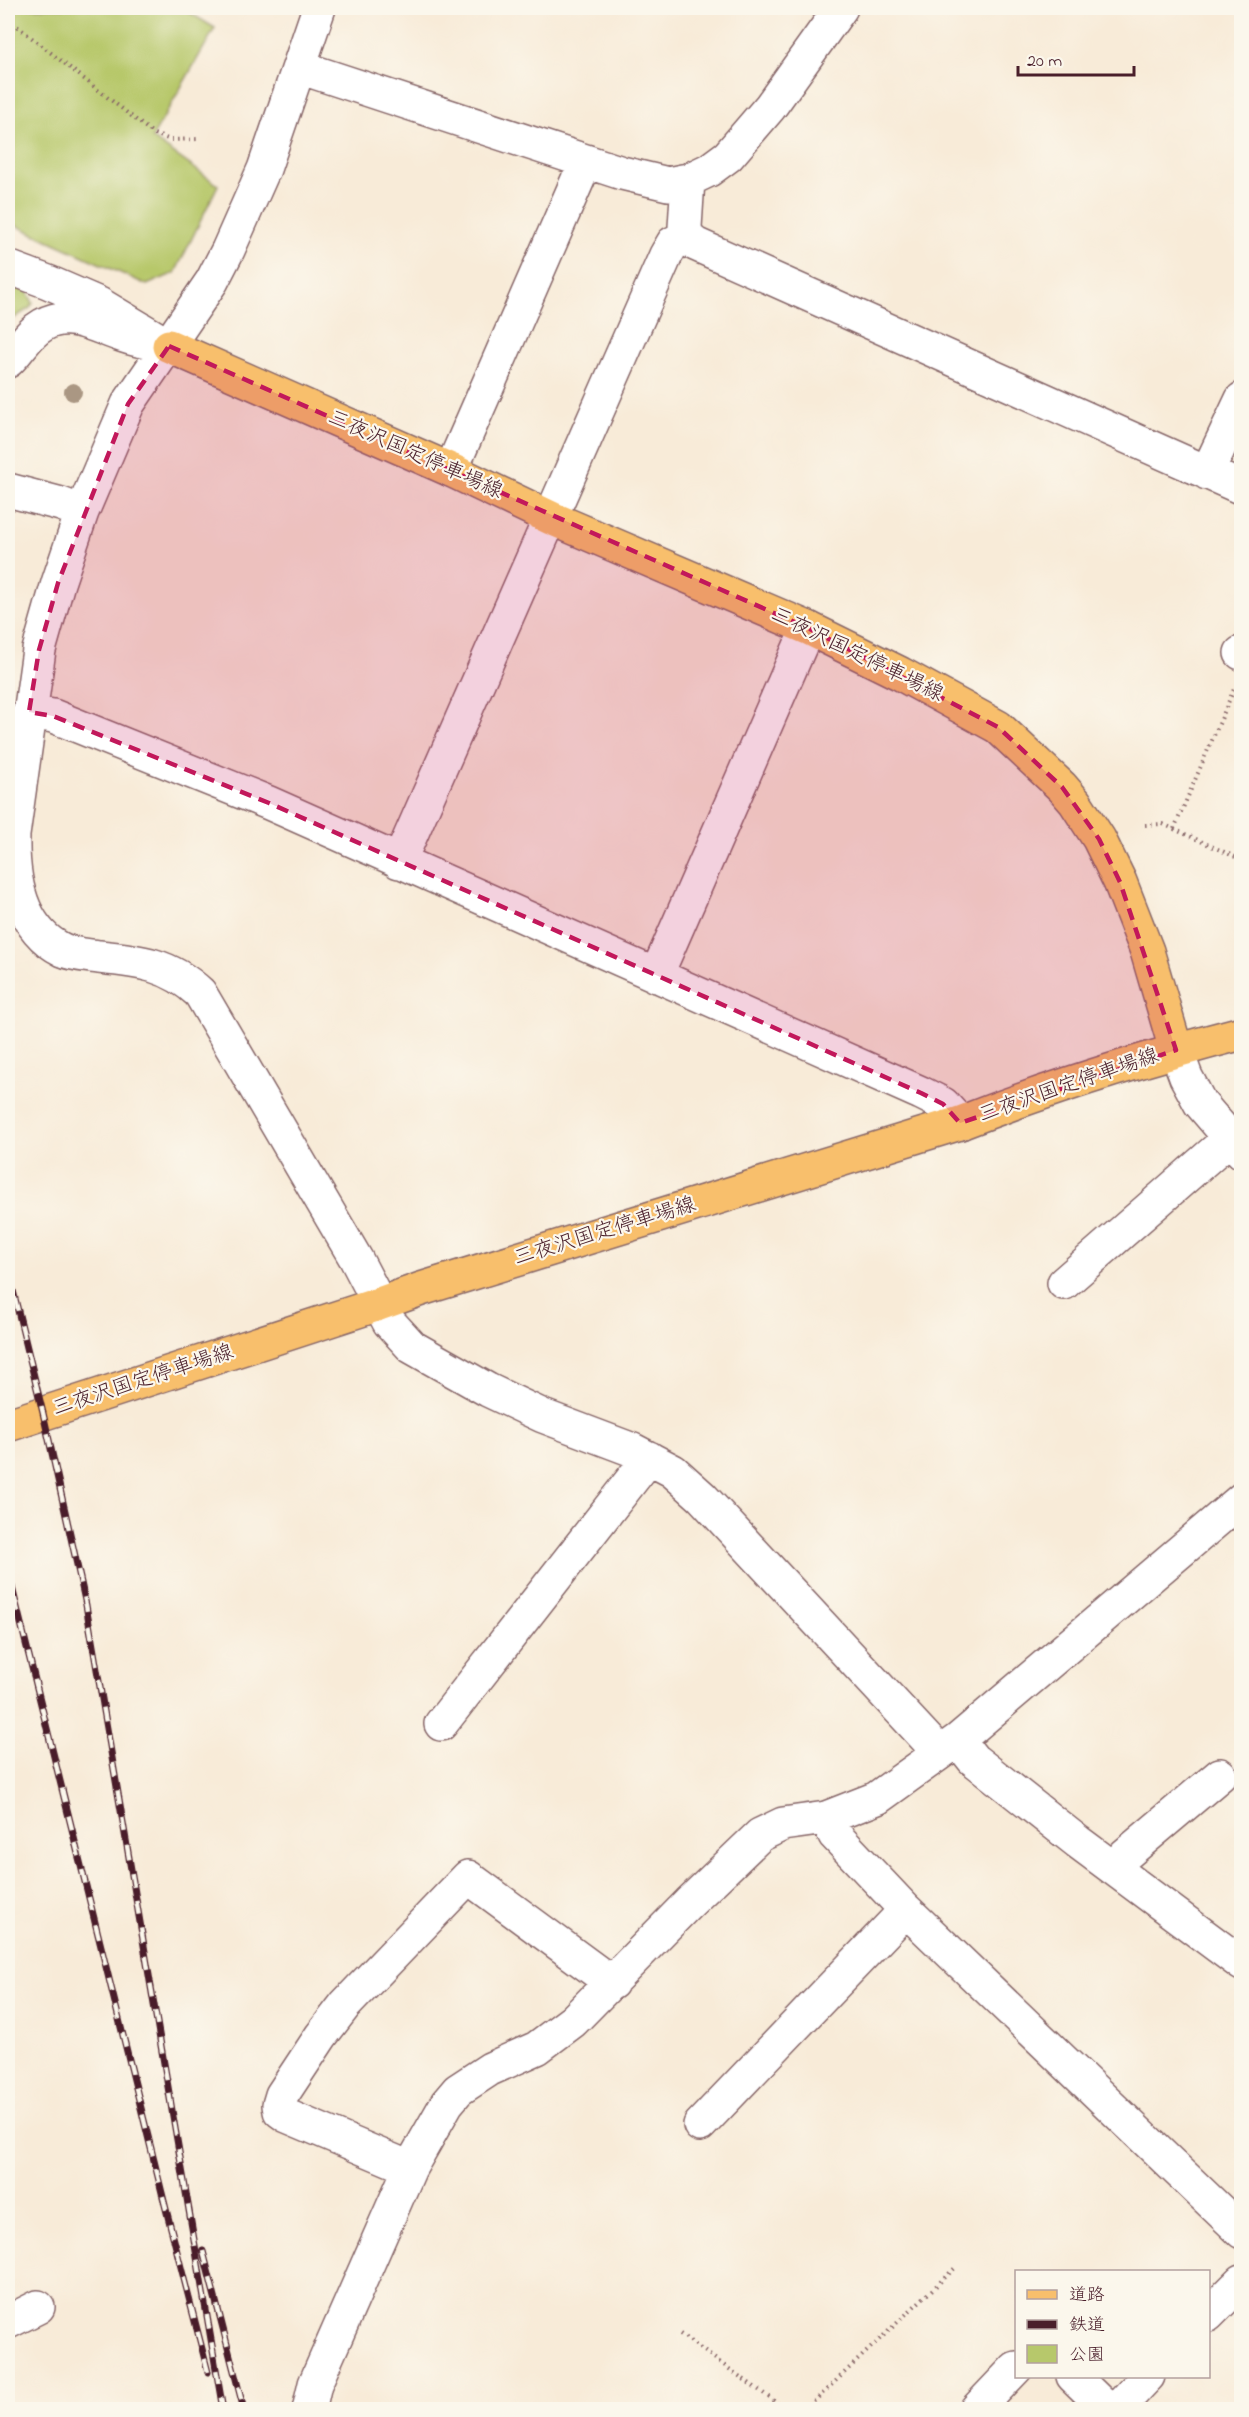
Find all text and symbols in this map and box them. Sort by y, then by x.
scale bar [1018,39,1134,77]
text: 20 m [1027,49,1062,75]
street label: 三夜沢国定停車場線 [323,403,507,507]
street label: 三夜沢国定停車場線 [765,600,949,710]
street label: 三夜沢国定停車場線 [975,1041,1163,1131]
street label: 三夜沢国定停車場線 [510,1190,700,1274]
street label: 三夜沢国定停車場線 [48,1338,238,1424]
legend [1015,2270,1210,2378]
text: 道路 [1069,2283,1105,2309]
text: 鉄道 [1069,2313,1105,2339]
text: 公園 [1069,2343,1105,2369]

